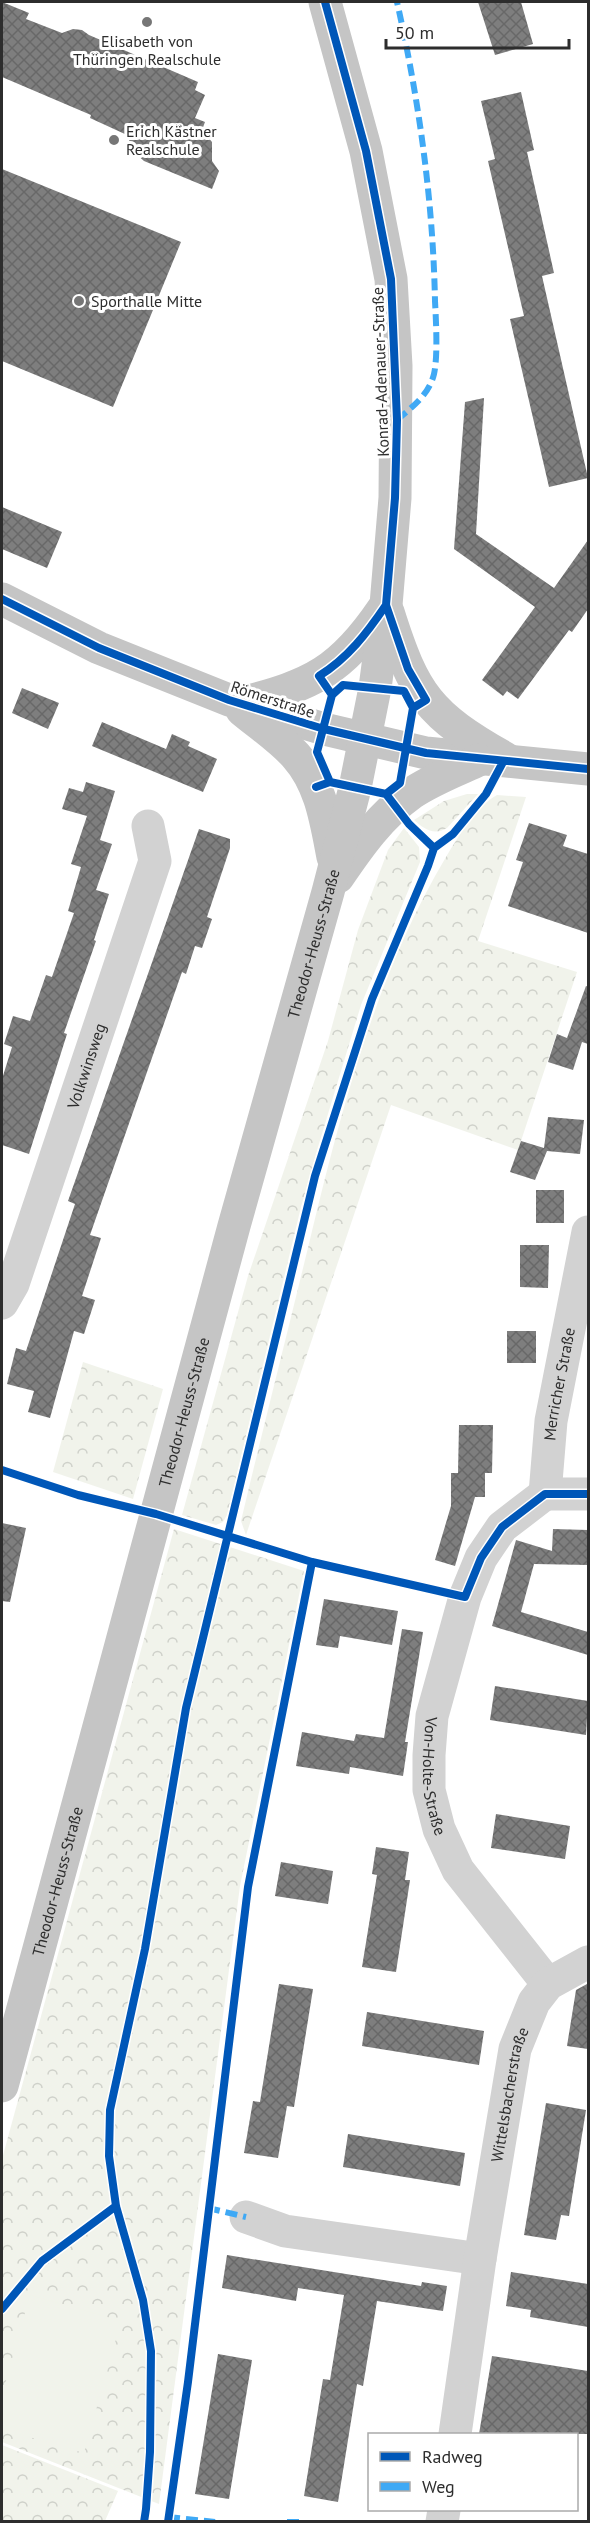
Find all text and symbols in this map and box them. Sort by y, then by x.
scale bar [386,12,569,50]
marker: Elisabeth von Thüringen Realschule [140,15,154,29]
text: 50 m [395,21,434,44]
place label: Elisabeth von Thüringen Realschule [73,31,221,69]
place label: Erich Kästner Realschule [126,121,217,159]
marker: Erich Kästner Realschule [107,133,121,147]
street label: Konrad-Adenauer-Straße [367,287,393,457]
place label: Sporthalle Mitte [91,291,202,311]
marker: Sporthalle Mitte [72,294,86,308]
street label: Römerstraße [229,676,317,722]
street label: Theodor-Heuss-Straße [283,867,344,1021]
street label: Volkwinsweg [62,1021,110,1112]
street label: Merricher Straße [539,1326,579,1441]
street label: Theodor-Heuss-Straße [154,1335,214,1489]
street label: Von-Holte-Straße [419,1715,451,1839]
street label: Theodor-Heuss-Straße [27,1804,87,1958]
street label: Wittelsbacherstraße [486,2024,533,2163]
legend [368,2433,578,2511]
text: Radweg [422,2445,483,2468]
text: Weg [422,2475,455,2498]

